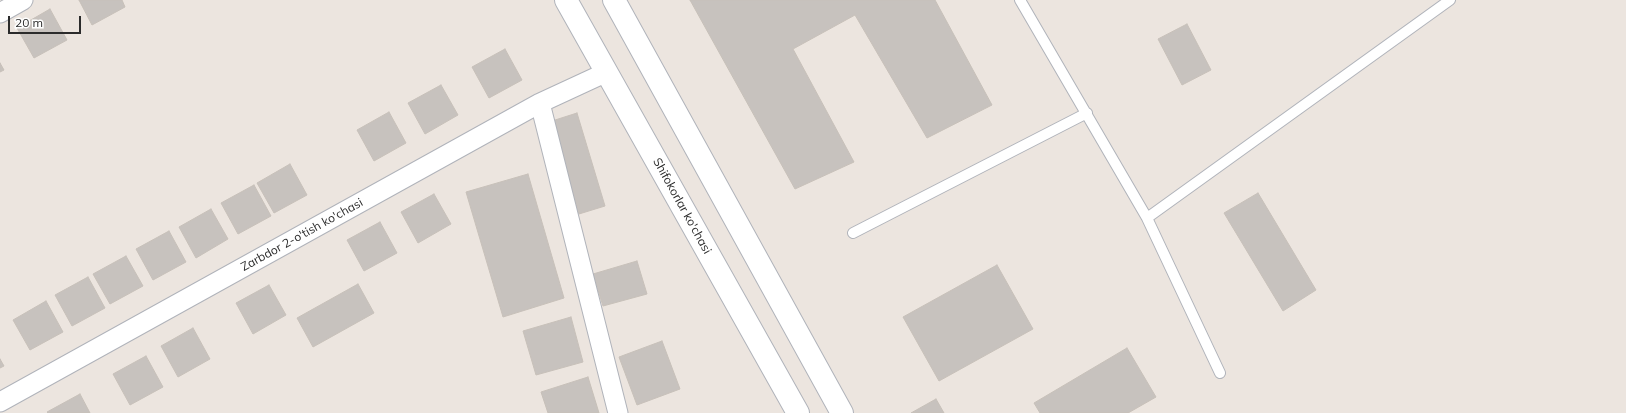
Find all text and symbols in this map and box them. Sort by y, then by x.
scale bar [10,8,83,34]
text: 20 m [15,15,43,30]
street label: Shifokorlar ko'chasi [650,156,714,256]
street label: Zarbdor 2-o'tish ko'chasi [239,195,365,275]

